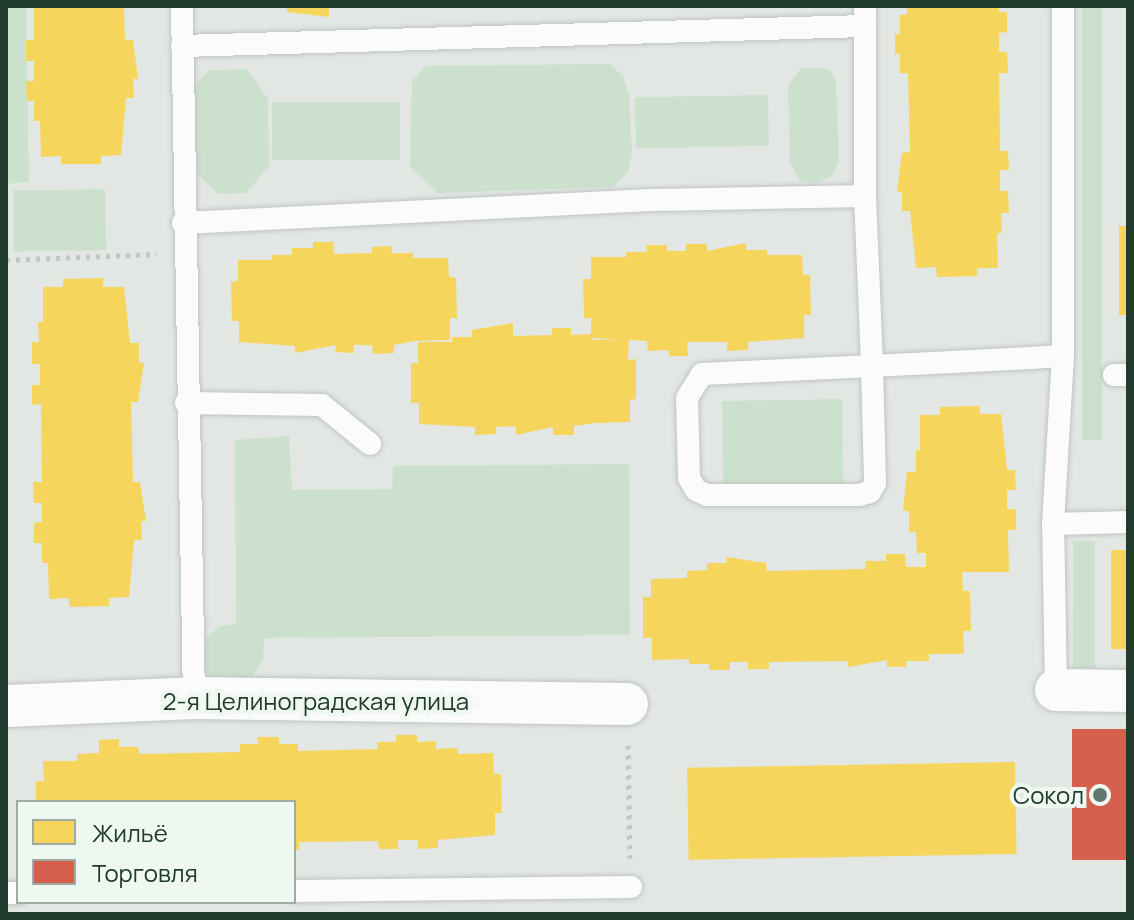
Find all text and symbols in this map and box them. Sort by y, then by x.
street label: 2-я Целиноградская улица [163,687,469,715]
place label: Сокол [1013,781,1084,809]
marker: Сокол [1091,786,1109,804]
legend [16,800,296,904]
text: Жильё [92,816,168,849]
text: Торговля [92,856,198,889]

